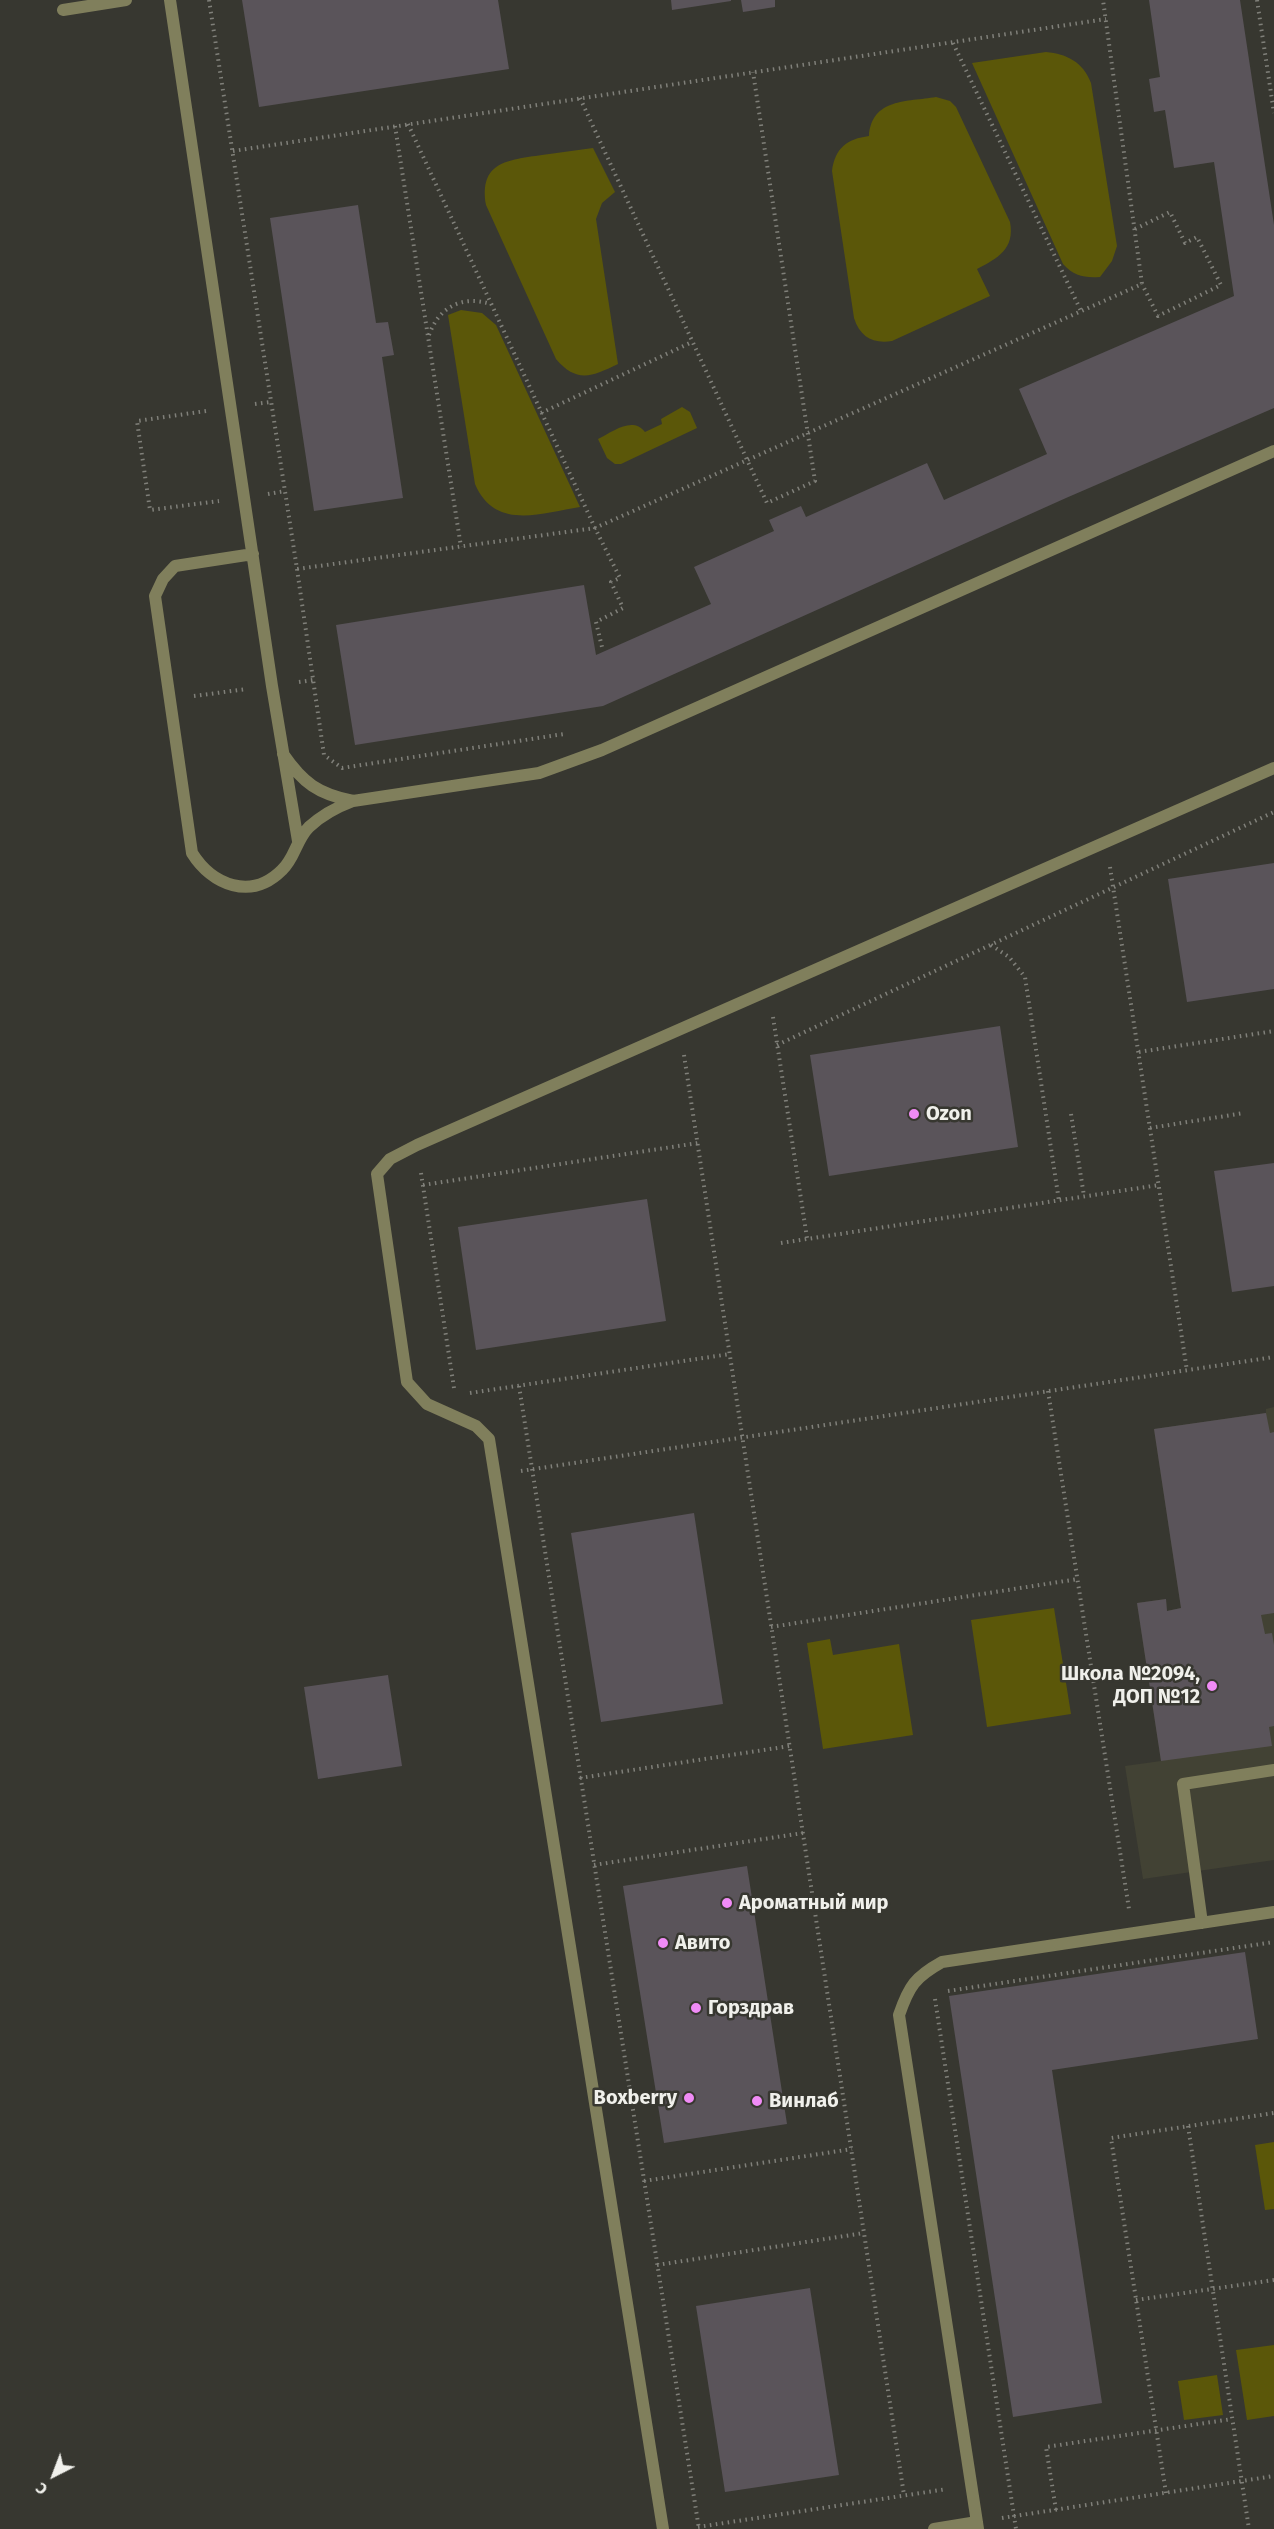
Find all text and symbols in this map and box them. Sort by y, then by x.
place label: Ozon [926,1102,972,1126]
marker: Ozon [907,1107,921,1121]
place label: Школа №2094, ДОП №12 [1061,1662,1200,1709]
marker: Школа №2094, ДОП №12 [1205,1679,1219,1693]
place label: Ароматный мир [739,1891,889,1915]
marker: Ароматный мир [720,1896,734,1910]
place label: Авито [675,1931,730,1955]
marker: Авито [656,1936,670,1950]
place label: Горздрав [708,1996,794,2020]
marker: Горздрав [689,2001,703,2015]
place label: Boxberry [594,2086,677,2110]
place label: Винлаб [769,2089,839,2113]
marker: Boxberry [682,2091,696,2105]
marker: Винлаб [750,2094,764,2108]
north arrow [24,2445,84,2505]
text: С [32,2479,51,2499]

